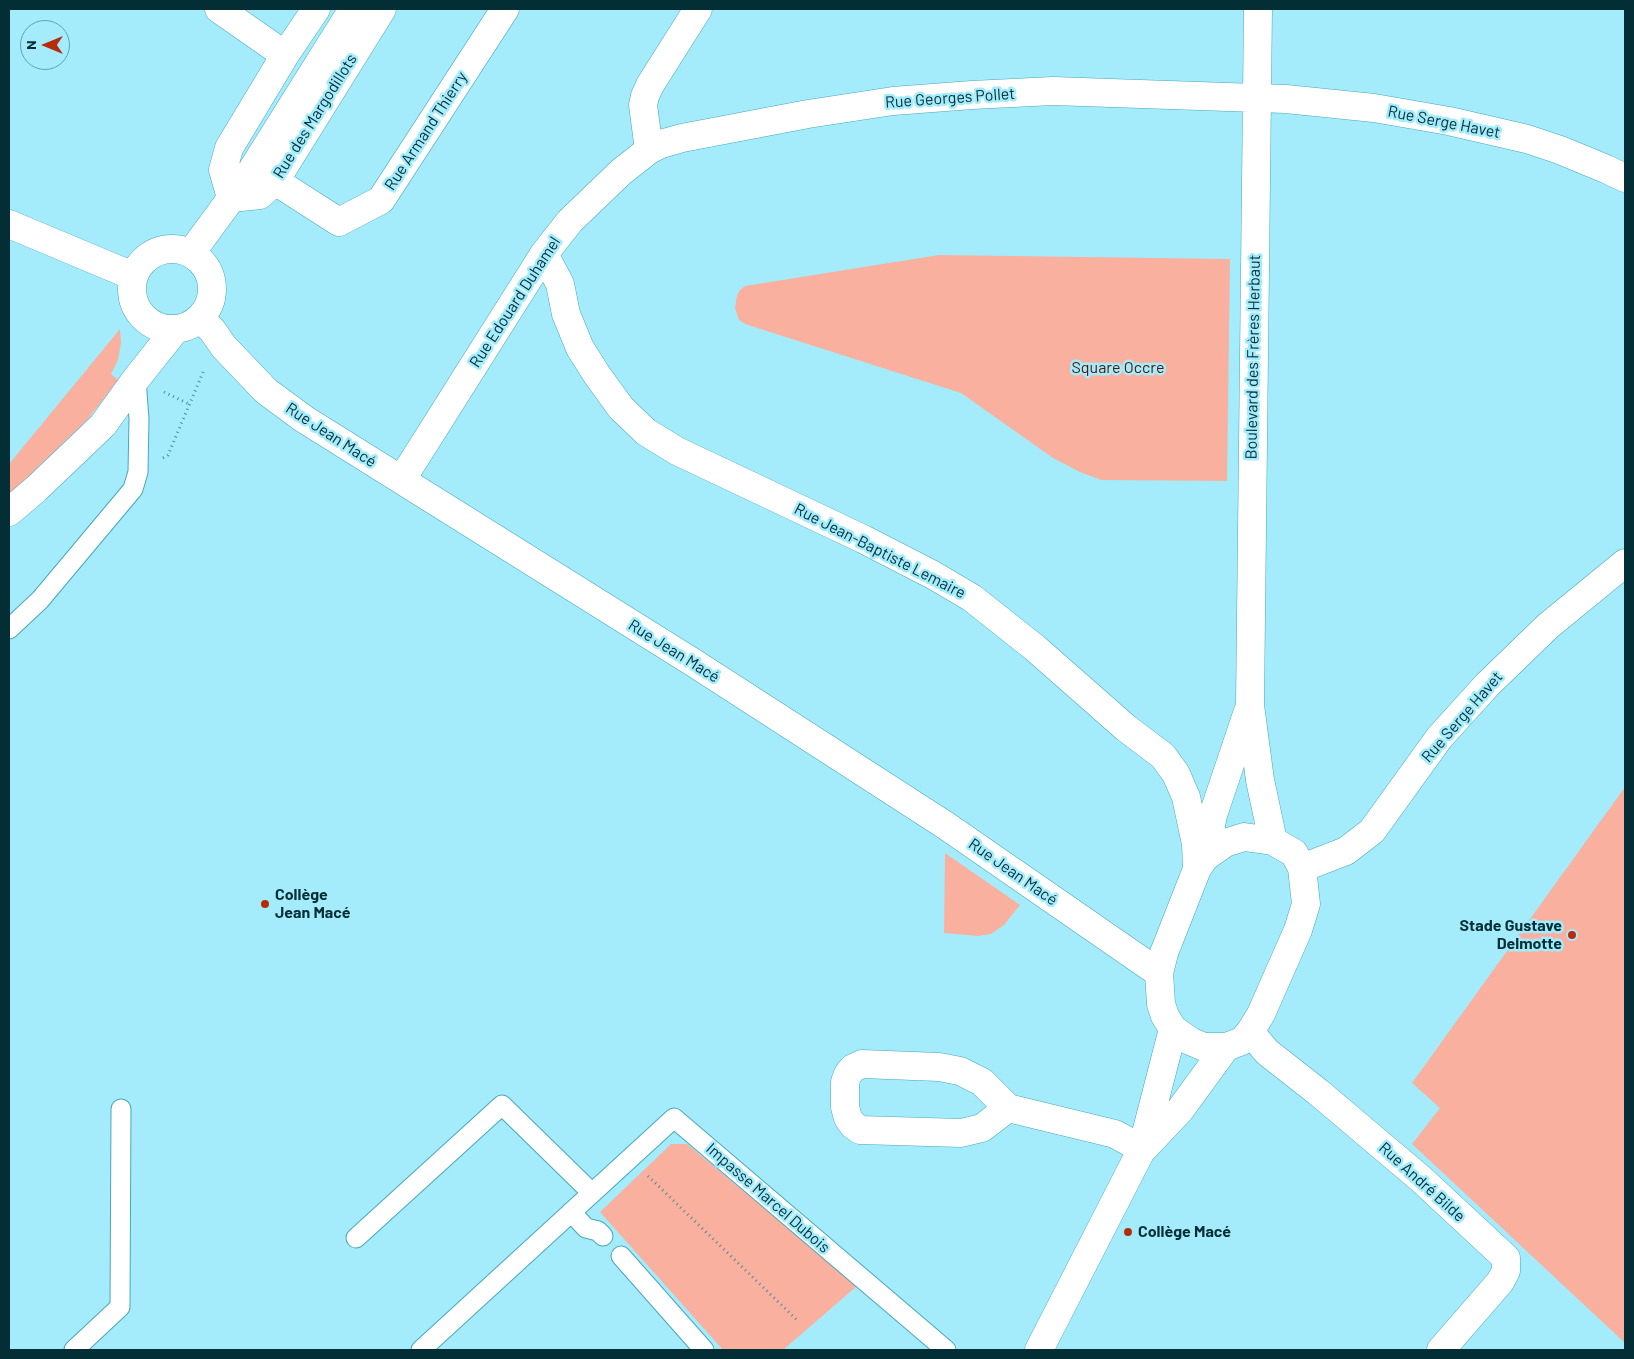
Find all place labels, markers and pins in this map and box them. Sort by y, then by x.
place label: Collège Jean Macé [275,885,350,923]
marker: Collège Jean Macé [259,898,271,910]
place label: Stade Gustave Delmotte [1460,916,1562,954]
marker: Stade Gustave Delmotte [1566,929,1578,941]
place label: Collège Macé [1138,1222,1231,1242]
marker: Collège Macé [1122,1226,1134,1238]

